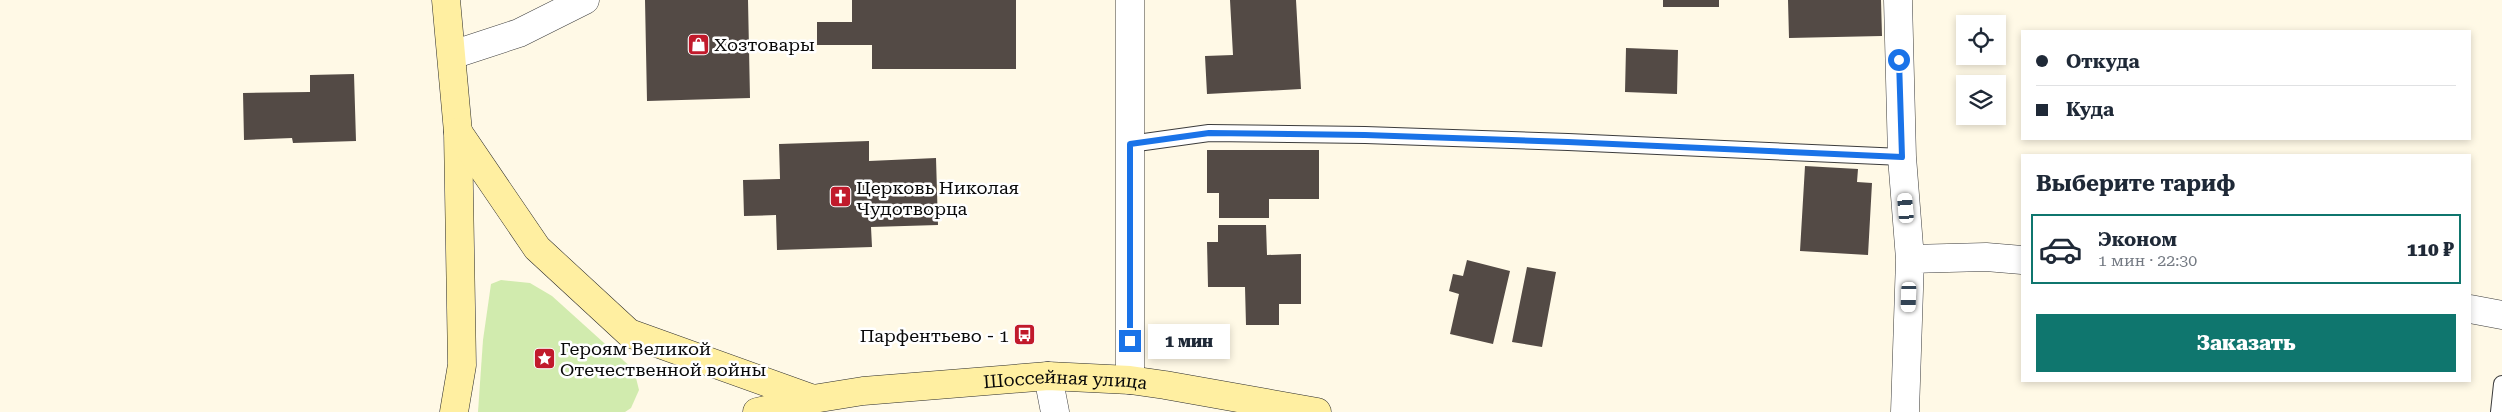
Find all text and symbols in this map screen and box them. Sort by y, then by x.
map controls [1956,15,2006,125]
button: locate [1956,15,2006,65]
shop icon: Хозтовары [686,32,710,56]
place label: Хозтовары [714,34,815,55]
route start [1888,49,1910,71]
text: Откуда [2066,50,2140,73]
button: layers [1956,75,2006,125]
text: Куда [2066,98,2114,121]
text: Выберите тариф [2036,171,2235,196]
place label: Церковь Николая Чудотворца [856,177,1019,219]
church icon: Церковь Николая Чудотворца [828,185,852,209]
car [1897,192,1914,224]
icon: car [2038,227,2083,272]
text: Эконом [2098,228,2177,251]
text: 110 ₽ [2407,238,2454,261]
text: 1 мин · 22:30 [2098,251,2197,270]
car [1900,282,1917,312]
button: Заказать [2036,314,2456,372]
bus stop icon: Парфентьево - 1 [1013,323,1037,347]
callout: 1 мин [1148,324,1230,358]
place label: Парфентьево - 1 [860,325,1009,346]
route end [1119,330,1141,352]
text: 1 мин [1165,332,1213,351]
place label: Героям Великой Отечественной войны [560,338,767,380]
place icon: Героям Великой Отечественной войны [532,346,556,370]
street label: Шоссейная улица [982,365,1149,393]

